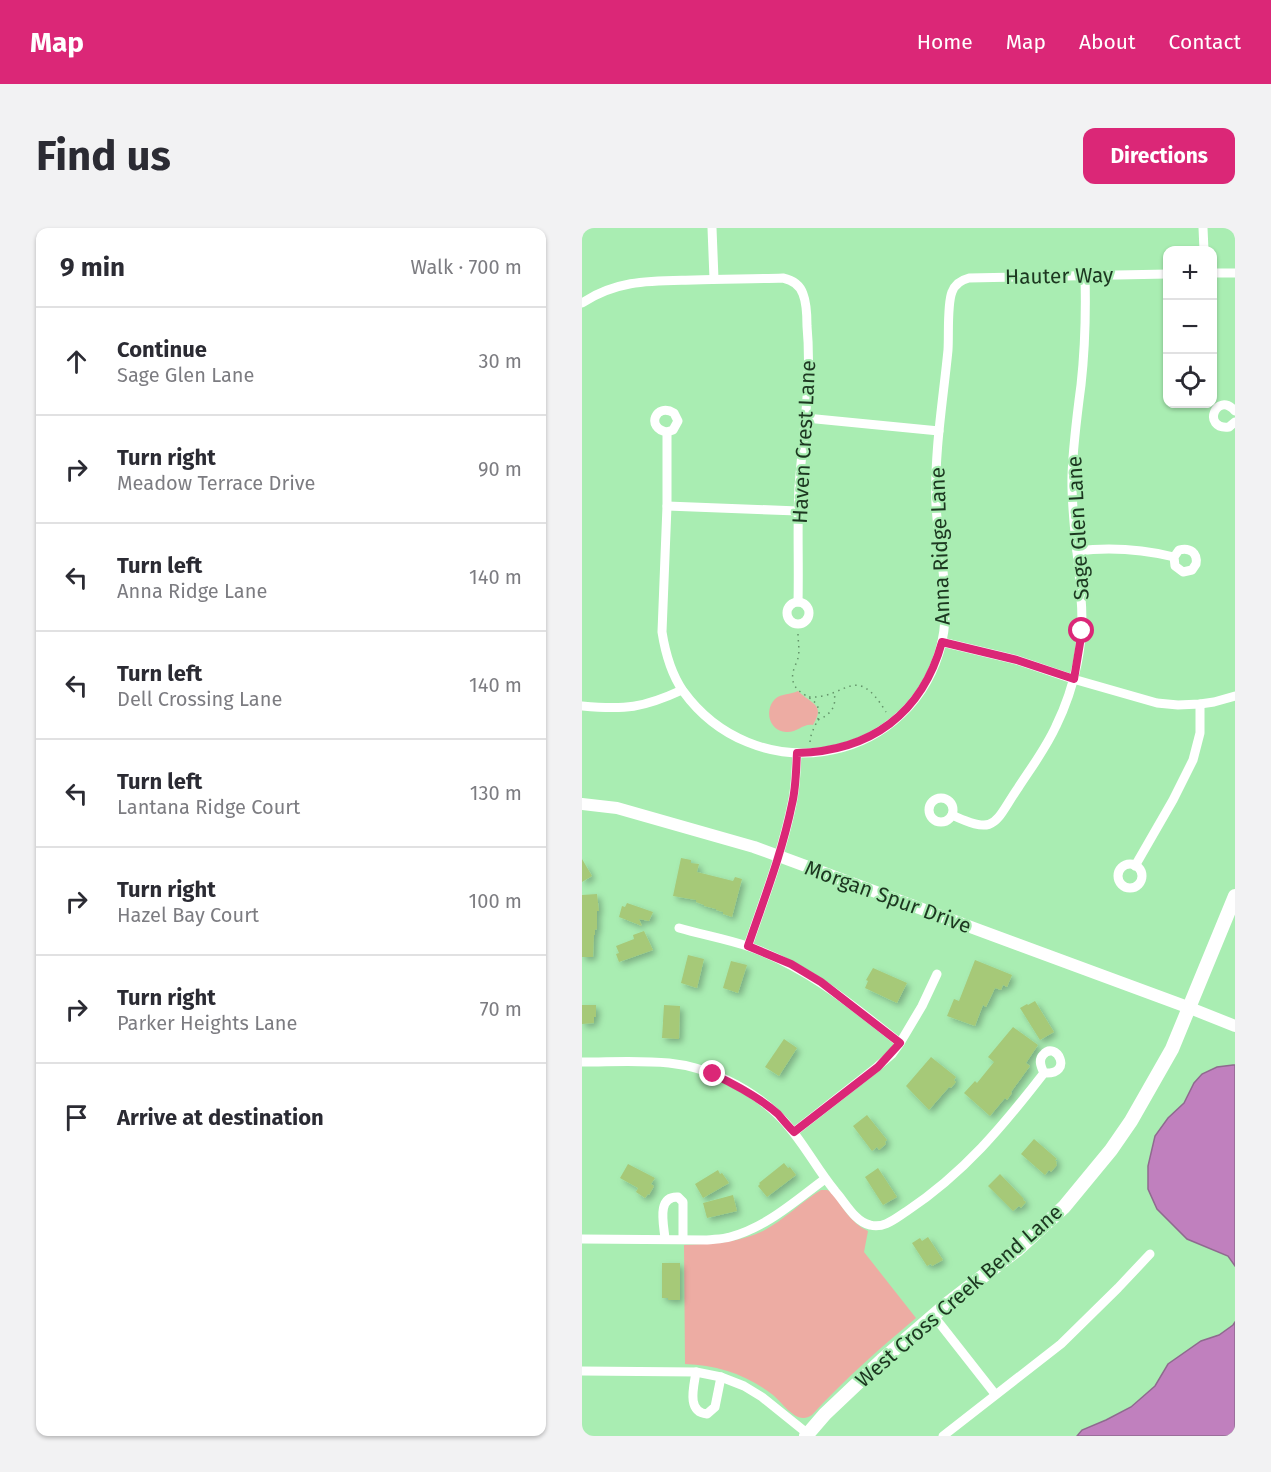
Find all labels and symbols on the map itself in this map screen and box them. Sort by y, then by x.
street label: Hauter Way [1005,262,1114,290]
street label: Haven Crest Lane [787,360,821,524]
street label: Sage Glen Lane [1061,455,1095,601]
street label: Anna Ridge Lane [924,467,956,625]
route start [1068,617,1094,643]
street label: Morgan Spur Drive [801,855,975,939]
route end [699,1060,725,1086]
street label: West Cross Creek Bend Lane [850,1199,1068,1393]

